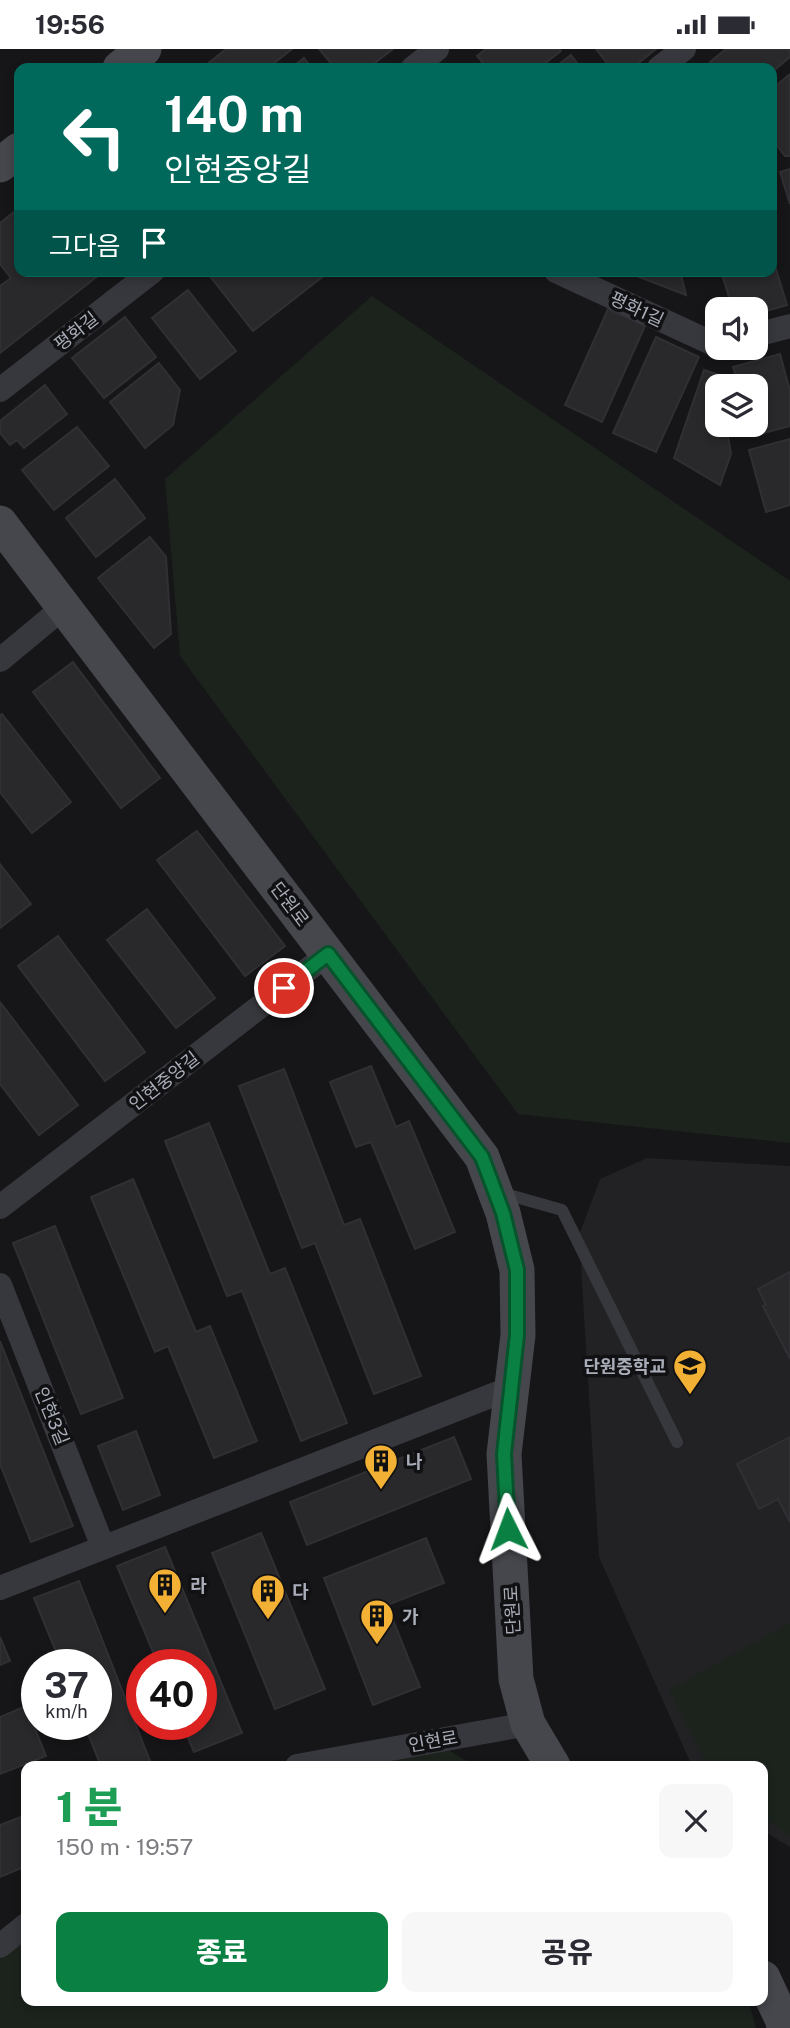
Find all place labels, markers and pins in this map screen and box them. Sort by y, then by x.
pin [254,958,314,1018]
school or university icon: 단원중학교 [671,1347,709,1396]
place label: 단원중학교 [583,1356,666,1377]
building icon: 나 [362,1442,400,1491]
place label: 나 [406,1451,423,1472]
building icon: 라 [146,1566,184,1615]
building icon: 다 [249,1572,287,1621]
place label: 라 [190,1575,207,1596]
place label: 다 [292,1581,309,1602]
building icon: 가 [358,1597,396,1646]
place label: 가 [402,1606,419,1627]

